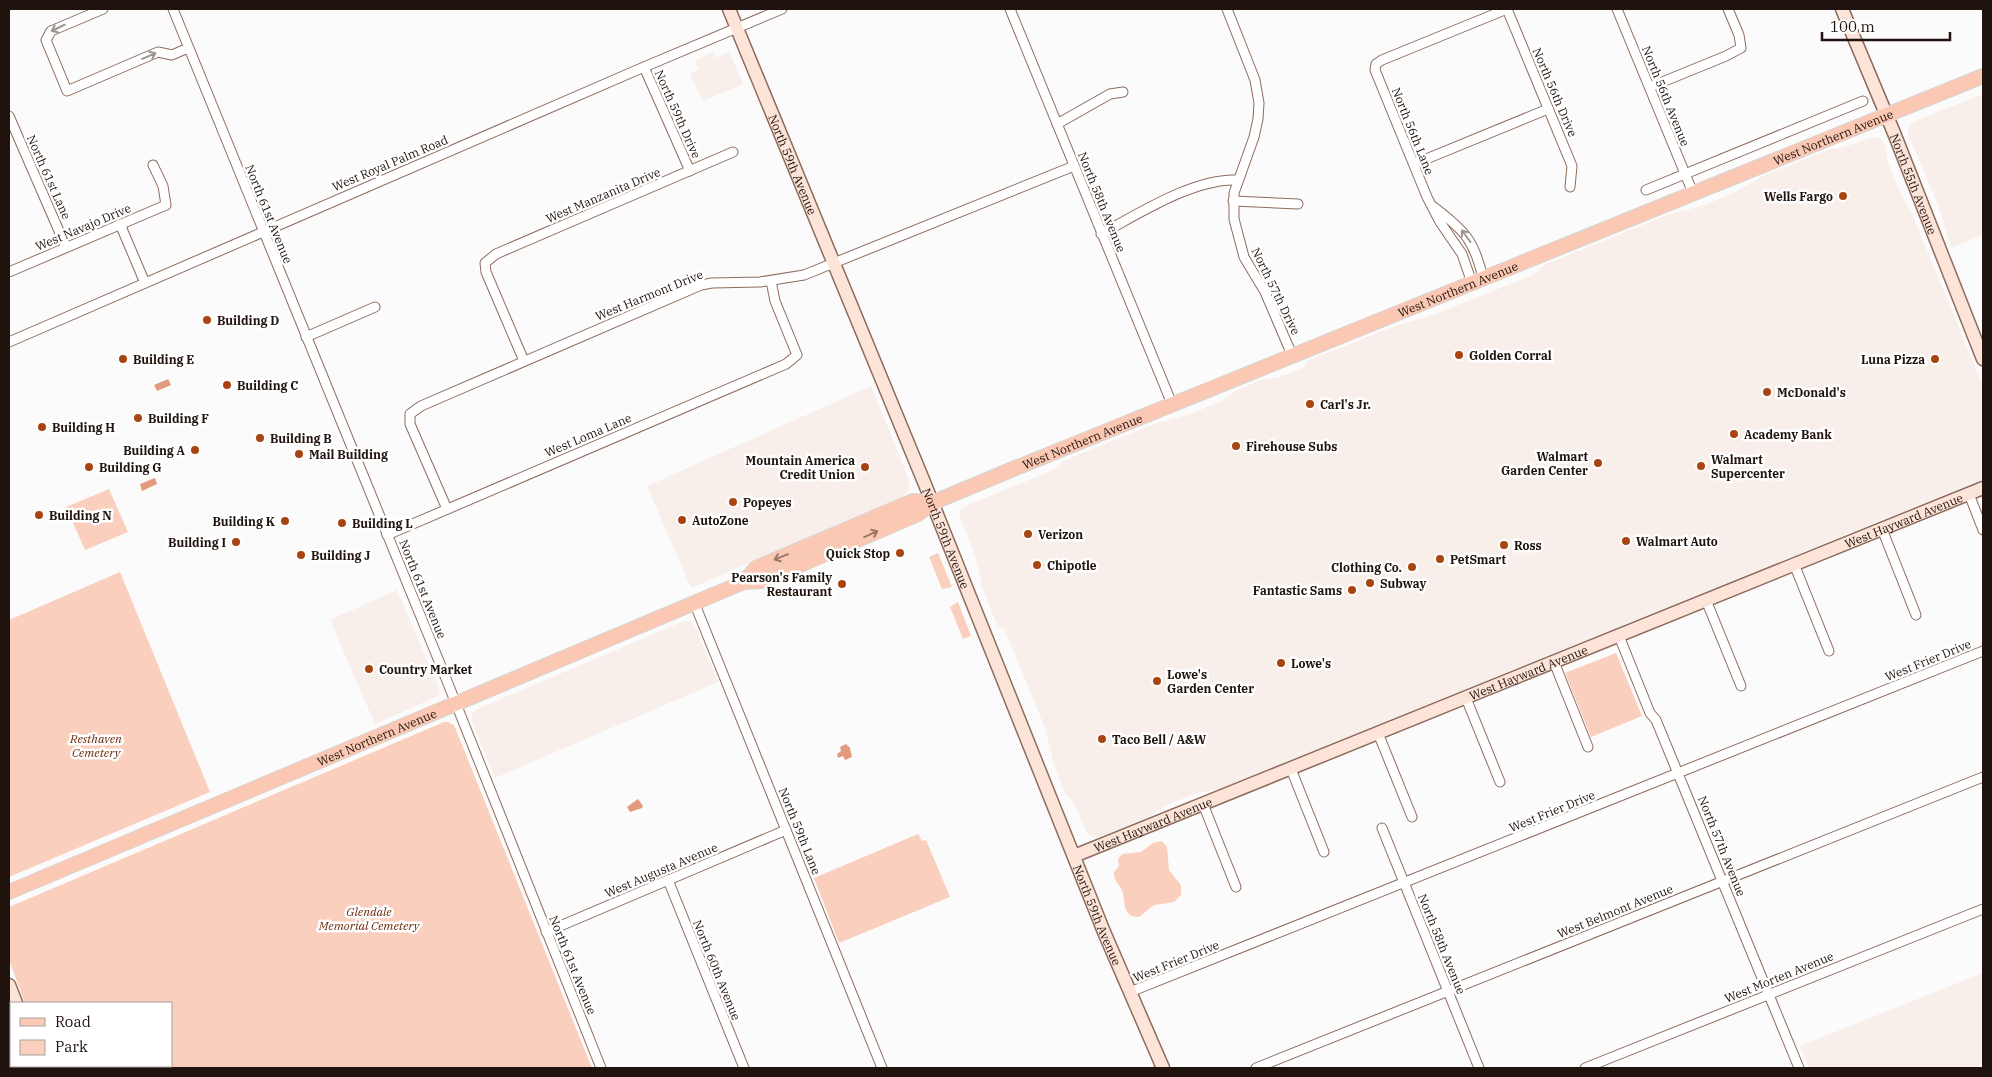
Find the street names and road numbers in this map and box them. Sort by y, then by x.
street label: North 56th Avenue [1639,44,1693,148]
street label: North 56th Drive [1529,45,1581,139]
street label: North 59th Drive [652,67,704,161]
street label: North 56th Lane [1389,85,1437,177]
street label: West Northern Avenue [1771,106,1895,168]
street label: North 59th Avenue [766,112,820,217]
street label: North 55th Avenue [1887,131,1941,236]
street label: North 61st Lane [24,132,74,222]
street label: West Royal Palm Road [330,132,450,194]
street label: North 58th Avenue [1075,150,1129,254]
street label: North 61st Avenue [242,162,296,266]
street label: West Manzanita Drive [543,164,663,226]
street label: West Navajo Drive [33,200,133,254]
street label: North 57th Drive [1248,245,1304,337]
street label: West Northern Avenue [1395,258,1520,320]
street label: West Harmont Drive [593,267,705,323]
street label: West Loma Lane [542,410,634,460]
street label: West Northern Avenue [1020,410,1144,472]
street label: North 59th Avenue [920,486,973,591]
street label: West Hayward Avenue [1842,489,1965,551]
street label: North 61st Avenue [396,537,450,641]
street label: West Frier Drive [1883,636,1973,684]
street label: West Hayward Avenue [1467,641,1590,703]
street label: West Northern Avenue [315,705,439,769]
street label: North 59th Lane [776,785,824,877]
street label: West Frier Drive [1507,787,1597,835]
street label: West Hayward Avenue [1091,793,1214,855]
street label: North 57th Avenue [1695,794,1749,898]
street label: West Augusta Avenue [602,839,720,901]
street label: North 59th Avenue [1070,862,1125,967]
street label: West Belmont Avenue [1555,881,1675,941]
street label: North 58th Avenue [1415,892,1469,996]
street label: North 61st Avenue [546,913,600,1017]
street label: North 60th Avenue [690,918,744,1022]
street label: West Frier Drive [1131,937,1221,985]
street label: West Morten Avenue [1722,948,1836,1006]

